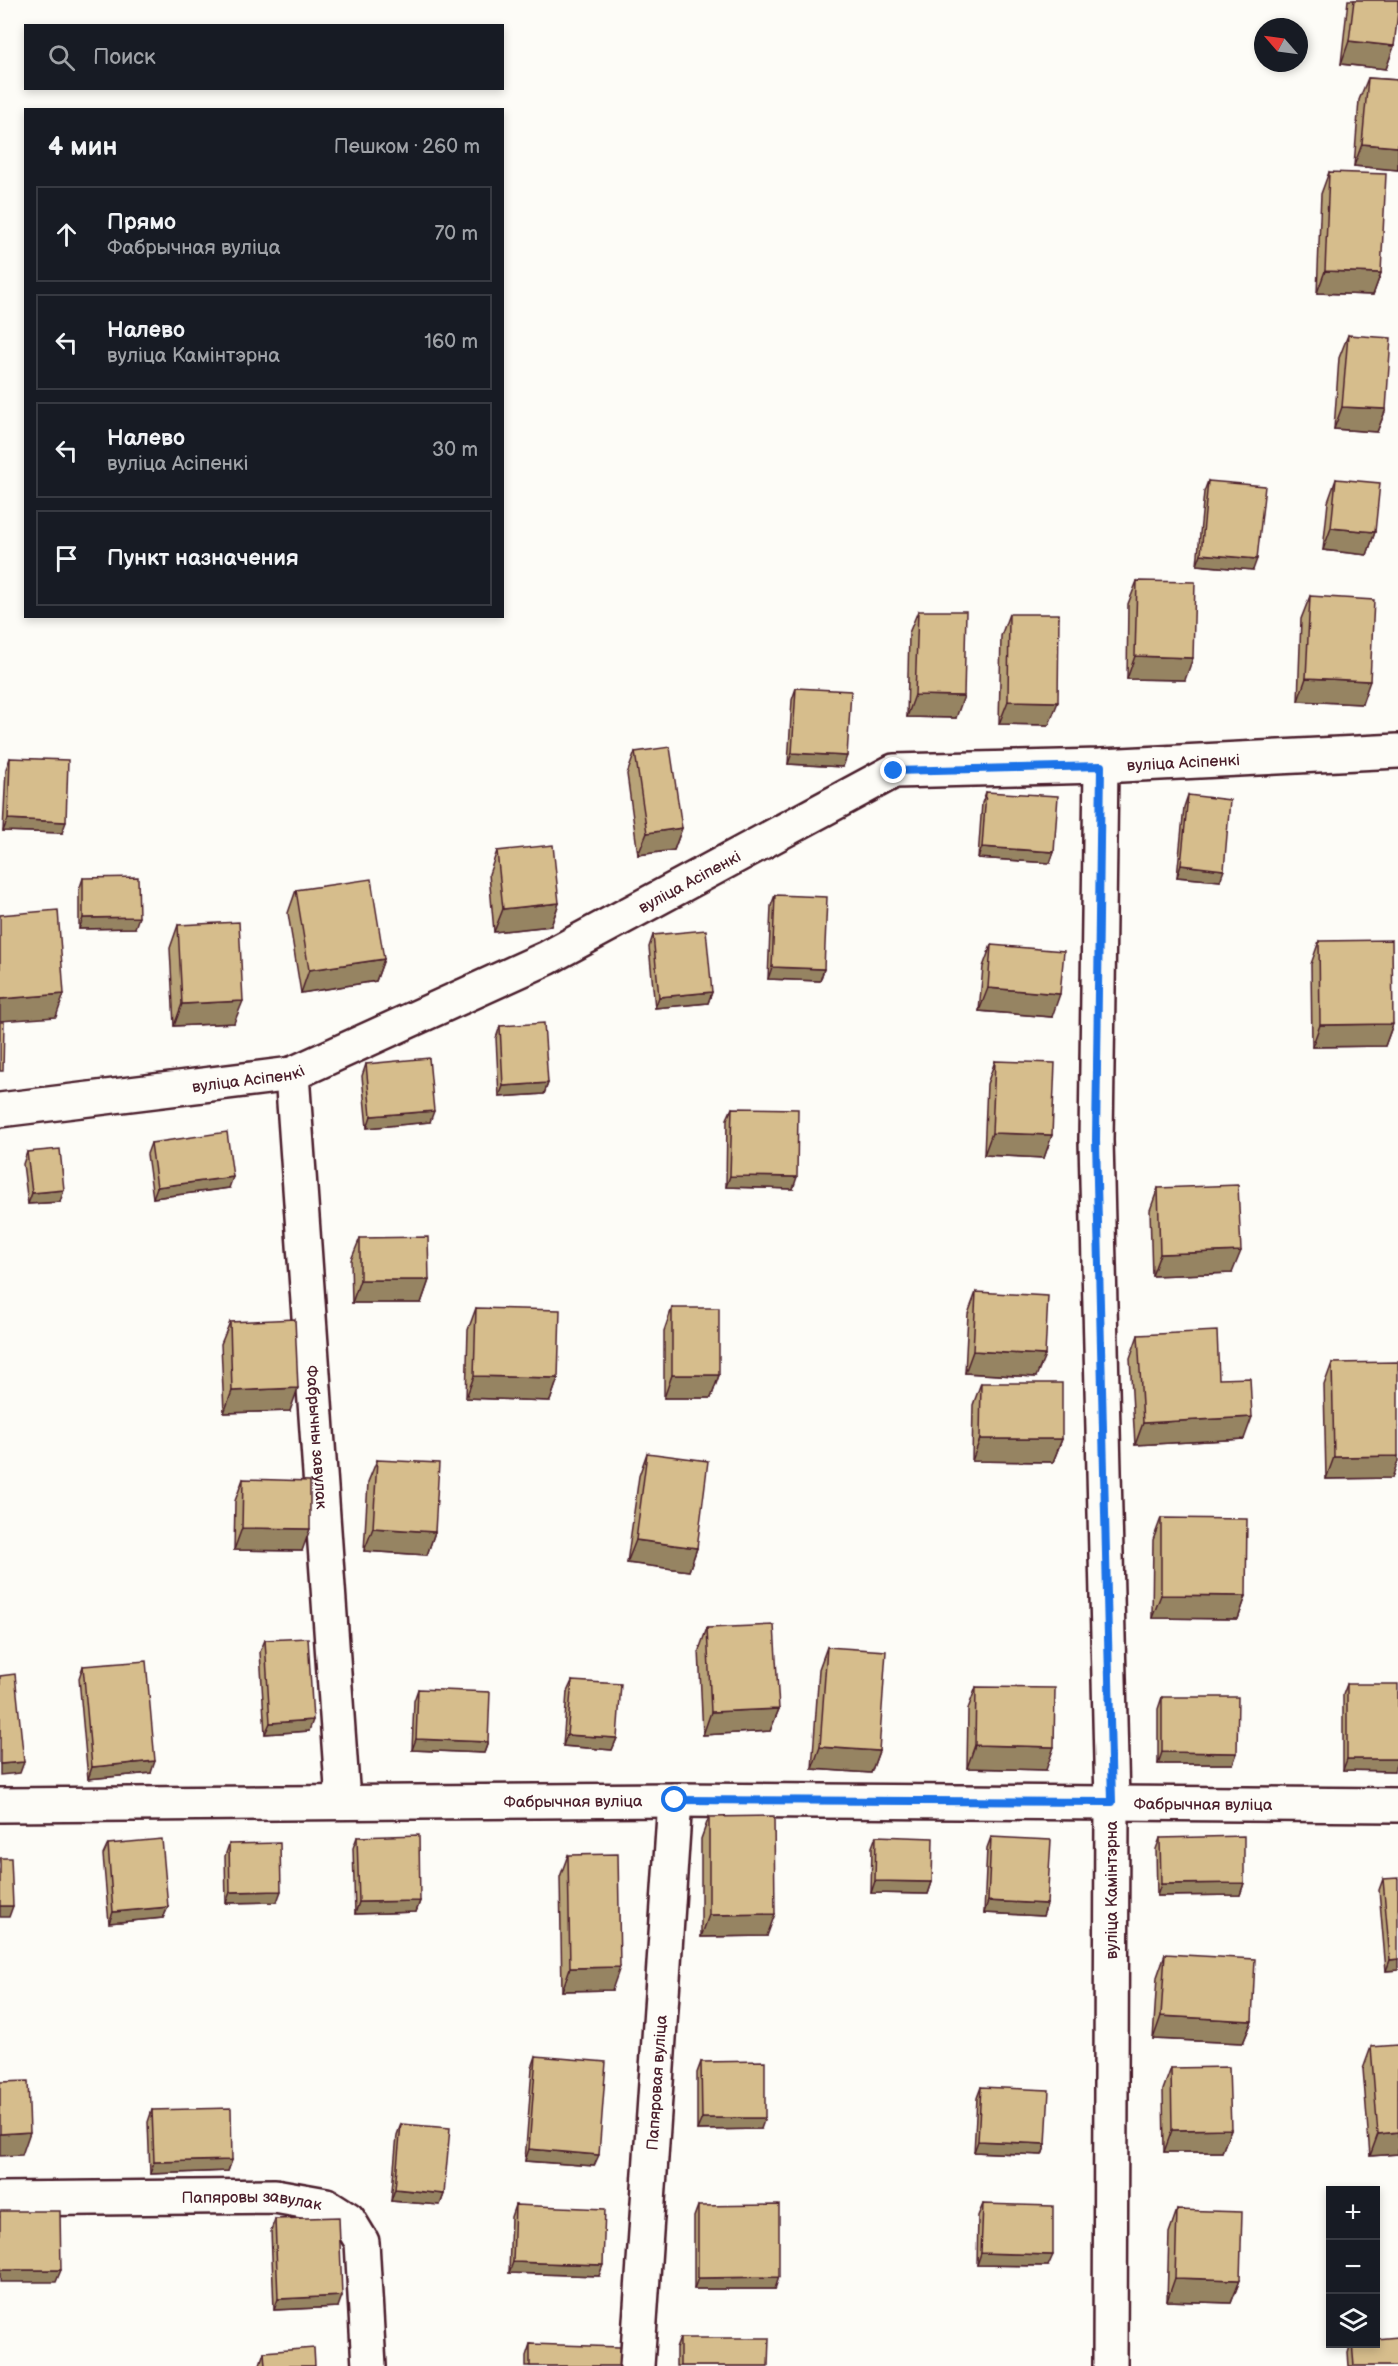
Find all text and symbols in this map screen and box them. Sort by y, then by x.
north arrow [1254,18,1308,72]
search box [24,24,504,90]
icon: search [45,41,78,74]
text: Поиск [93,44,156,71]
text: 4 мин [48,132,117,163]
text: Пешком · 260 m [334,135,480,159]
text: Прямо [107,209,176,236]
icon: ahead [50,218,83,251]
text: 70 m [434,222,478,246]
text: Фабрычная вуліца [107,236,280,260]
text: Налево [107,317,185,344]
icon: left [50,326,83,359]
text: 160 m [424,330,478,354]
text: вуліца Камінтэрна [107,344,280,368]
text: Налево [107,425,185,452]
icon: left [50,434,83,467]
text: 30 m [432,438,478,462]
text: вуліца Асіпенкі [107,452,248,476]
icon: arrive [50,542,83,575]
text: Пункт назначения [107,545,299,572]
street label: вуліца Асіпенкі [1126,751,1240,776]
route end [880,757,906,783]
street label: вуліца Асіпенкі [636,847,744,918]
street label: вуліца Асіпенкі [191,1062,308,1097]
street label: Фабрычны завулак [301,1365,331,1510]
route start [661,1786,687,1812]
street label: Фабрычная вуліца [503,1792,643,1812]
street label: Фабрычная вуліца [1133,1795,1273,1815]
street label: вуліца Камінтэрна [1103,1820,1122,1959]
street label: Папяровая вуліца [643,2014,672,2151]
map controls [1326,2186,1380,2348]
button: + [1326,2186,1380,2240]
street label: Папяровы завулак [181,2187,324,2215]
button: − [1326,2240,1380,2294]
button: layers [1326,2294,1380,2348]

